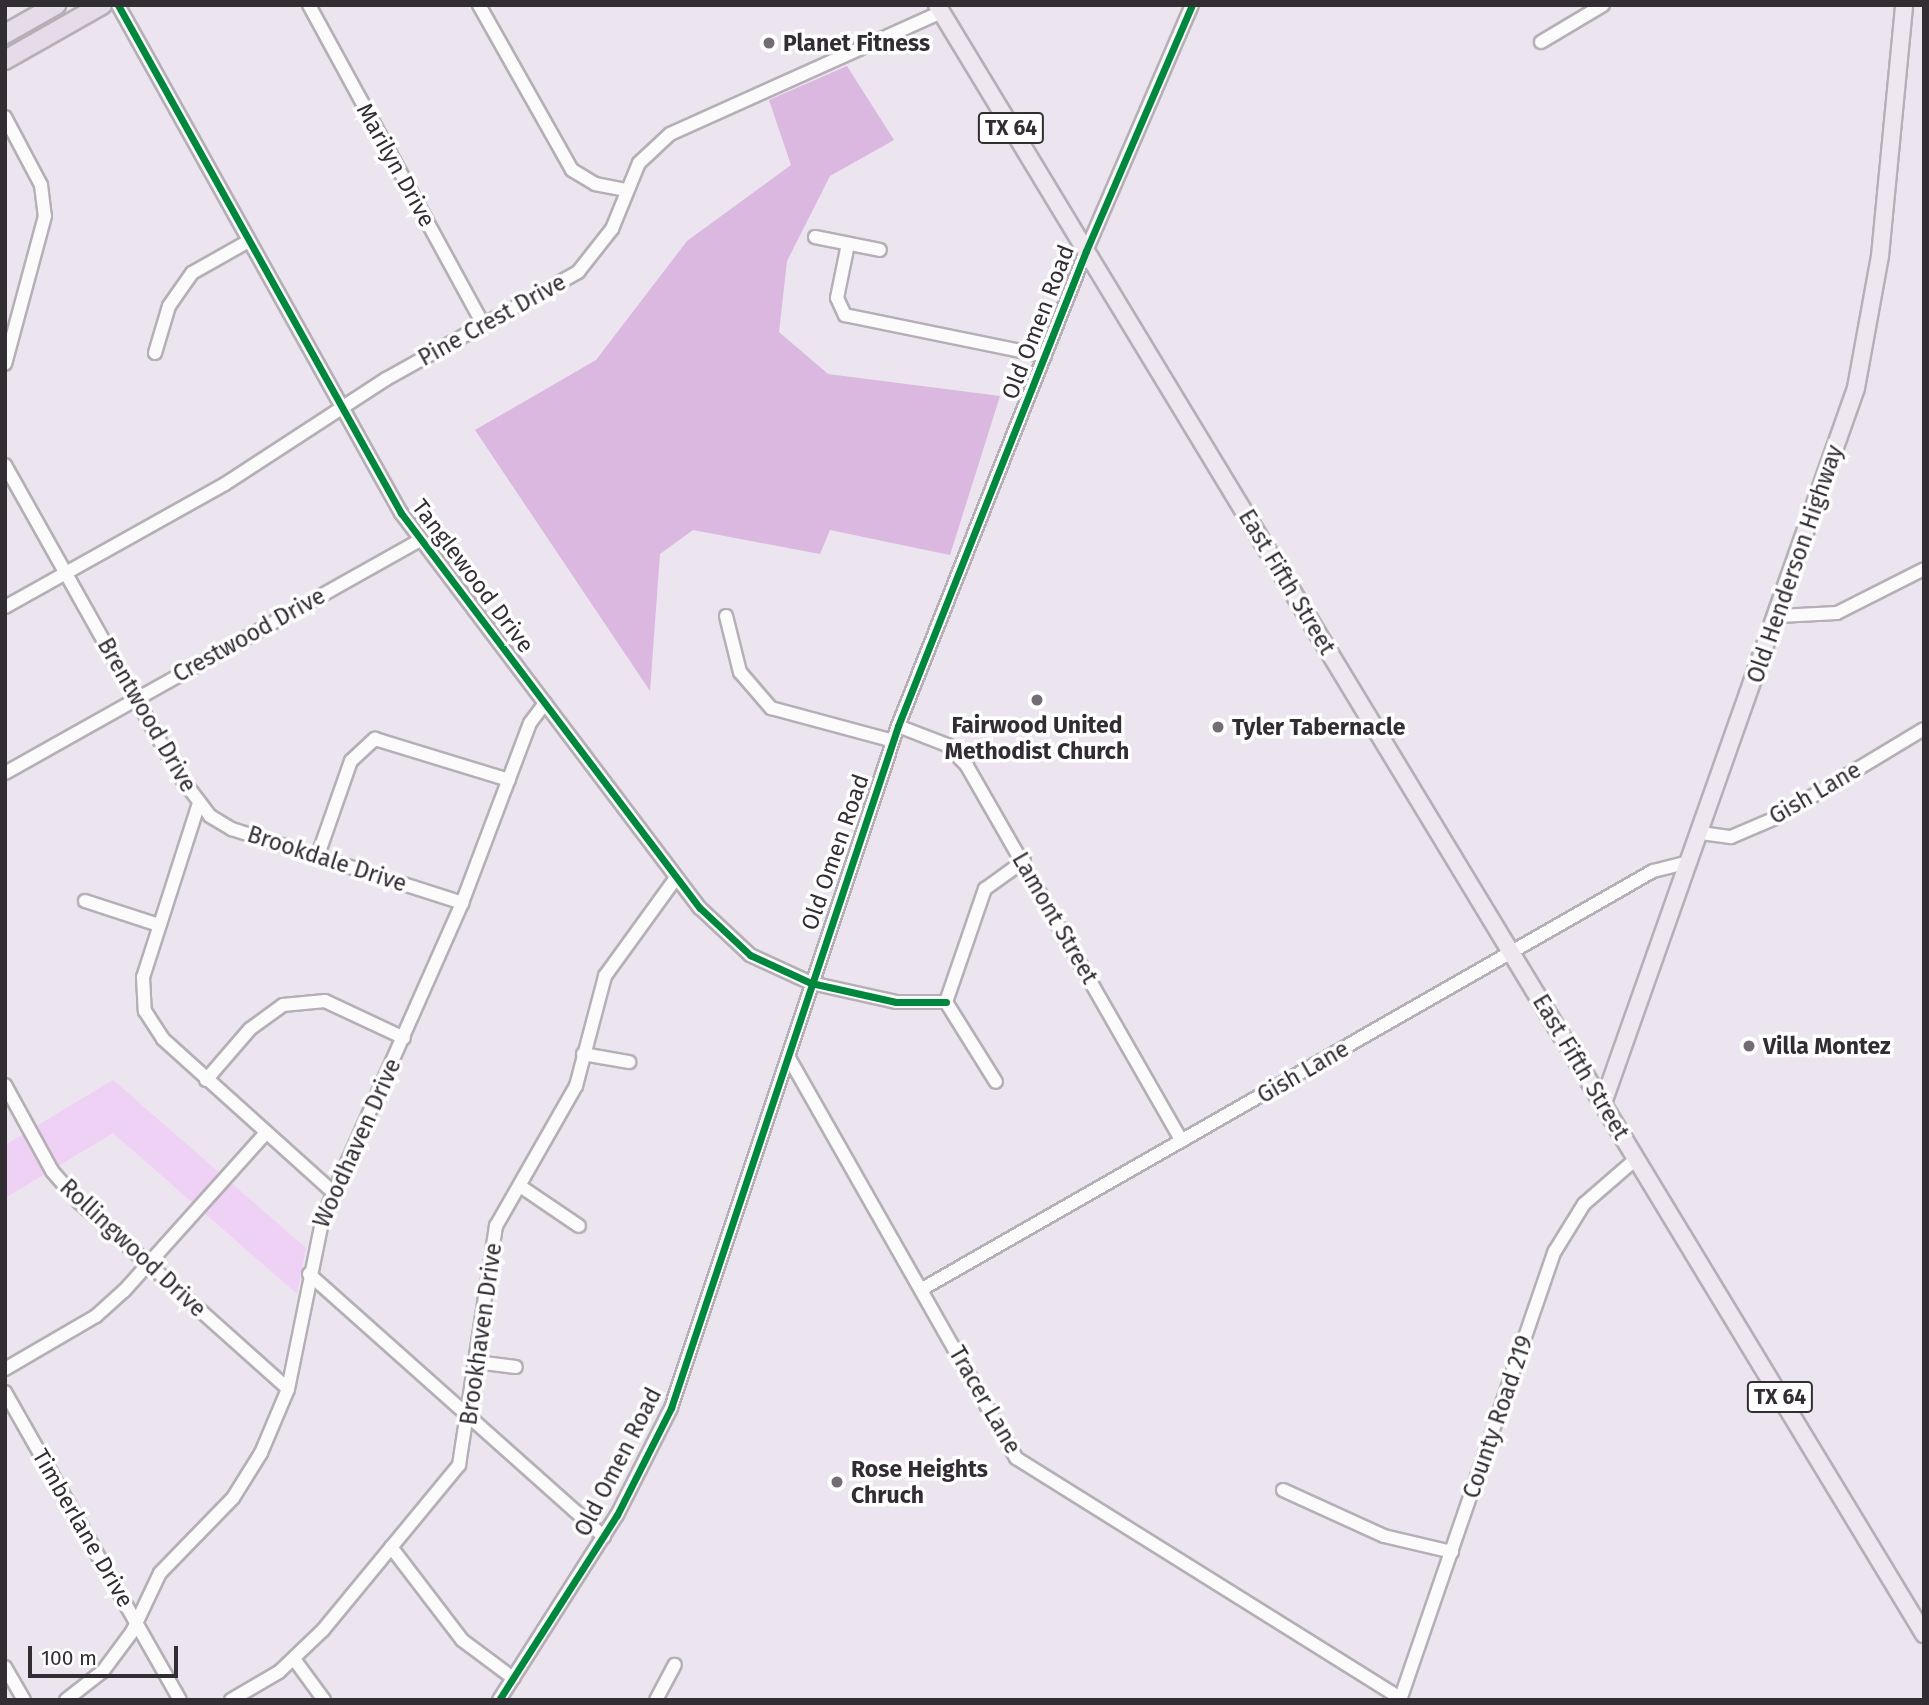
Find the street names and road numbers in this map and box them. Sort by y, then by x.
street label: Marilyn Drive [351,98,441,232]
road number: TX 64 [978,110,1044,146]
street label: Old Omen Road [996,241,1080,403]
street label: Pine Crest Drive [413,268,571,372]
street label: Old Henderson Highway [1741,441,1849,687]
street label: Tanglewood Drive [406,494,540,658]
street label: East Fifth Street [1233,504,1341,660]
street label: Crestwood Drive [168,582,330,688]
street label: Brentwood Drive [92,633,202,797]
street label: Gish Lane [1764,756,1866,830]
street label: Old Omen Road [795,770,875,934]
street label: Brookdale Drive [244,820,410,898]
street label: Lamont Street [1006,847,1104,989]
street label: East Fifth Street [1527,989,1635,1145]
street label: Gish Lane [1252,1035,1354,1109]
street label: Woodhaven Drive [307,1054,407,1232]
street label: Rollingwood Drive [54,1173,212,1323]
street label: Brookhaven Drive [455,1241,507,1427]
street label: County Road 219 [1457,1332,1539,1502]
street label: Tracer Lane [943,1341,1027,1459]
road number: TX 64 [1747,1380,1813,1414]
street label: Old Omen Road [569,1383,667,1541]
street label: Timberlane Drive [26,1444,140,1612]

